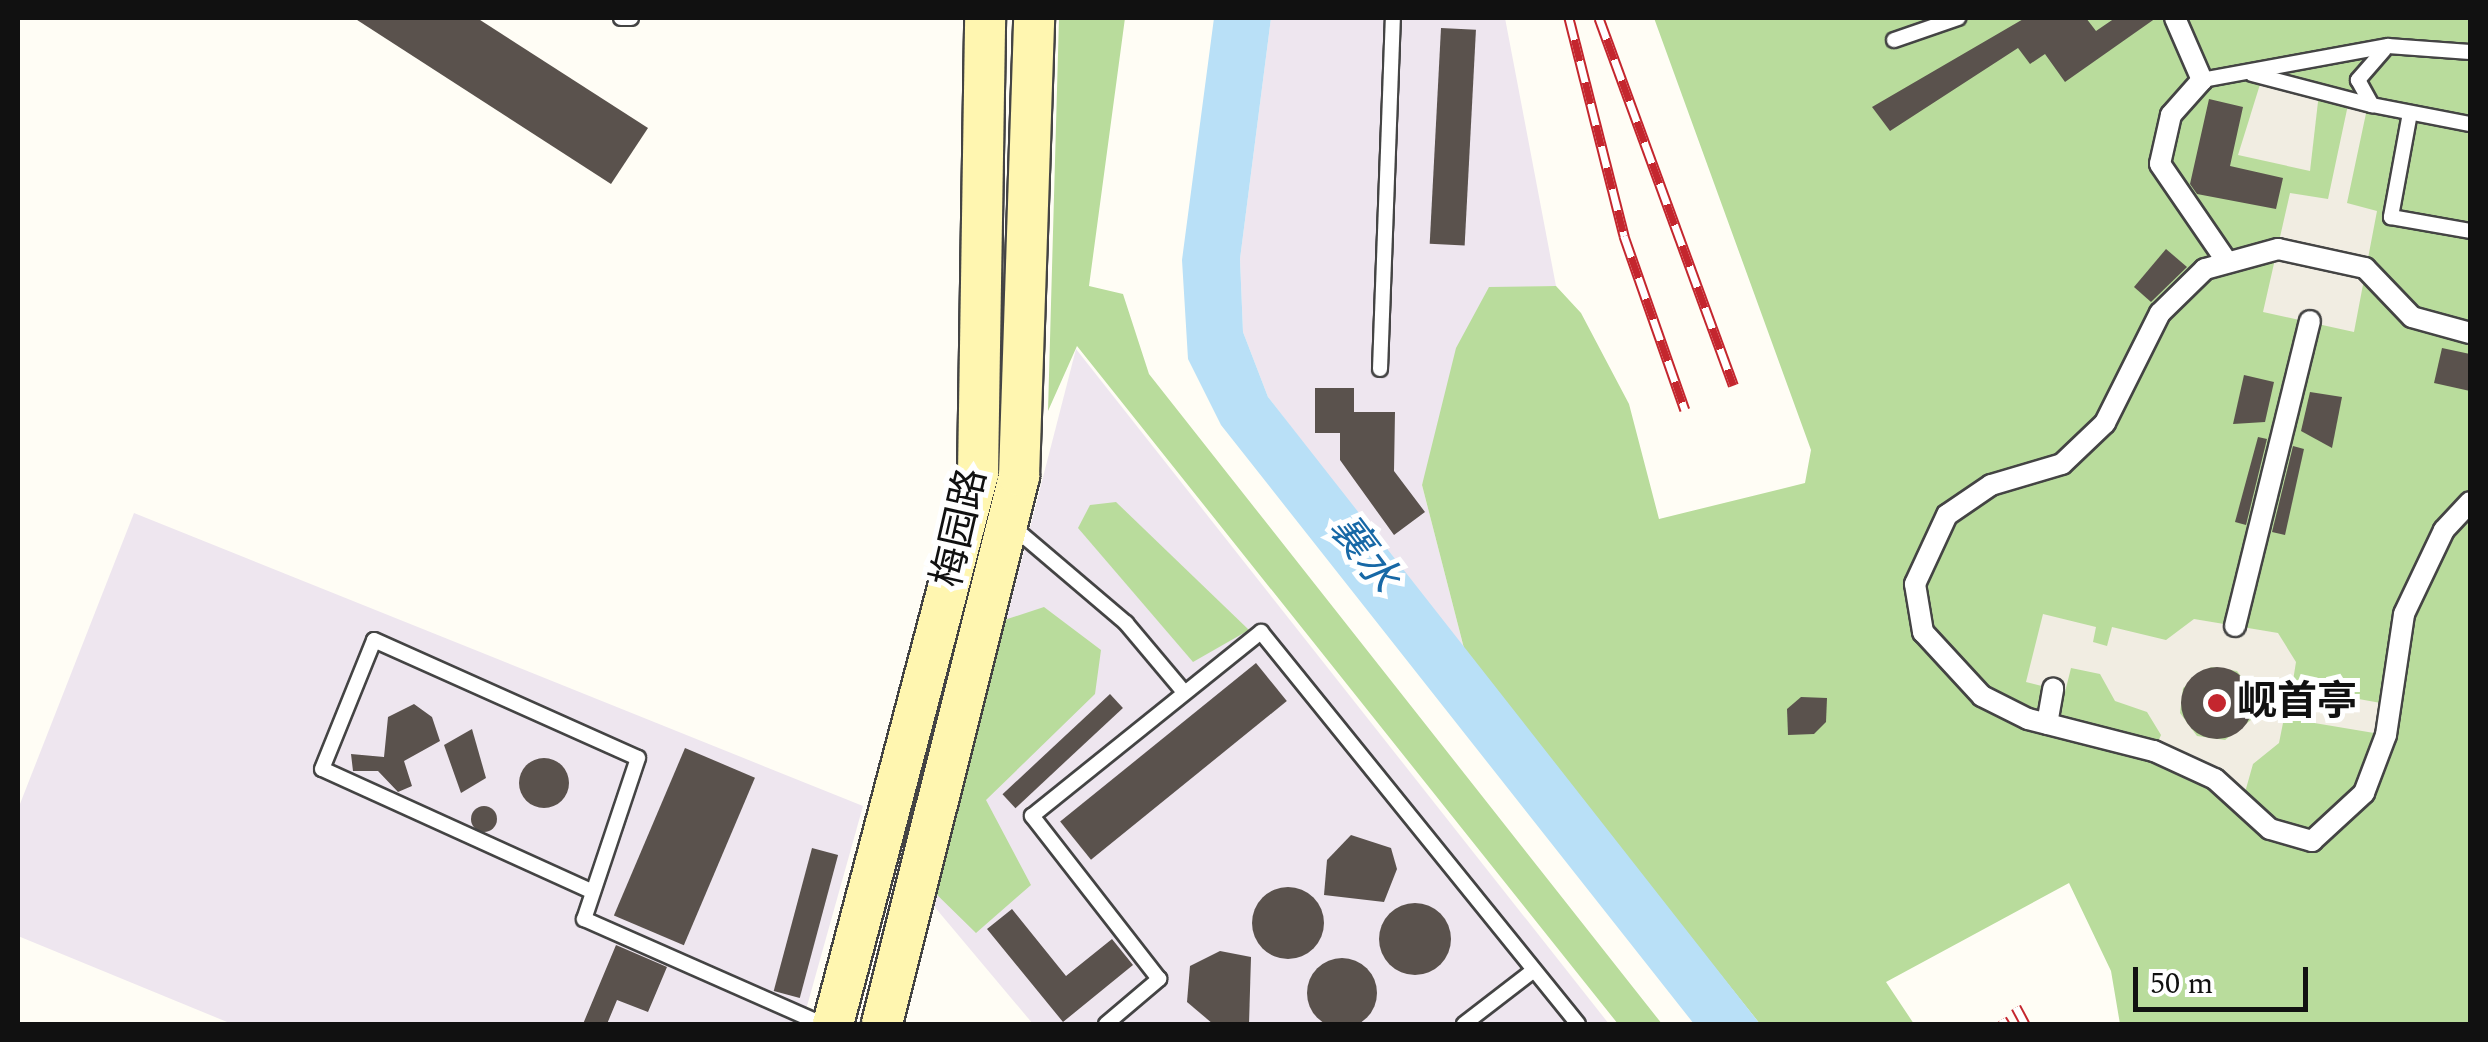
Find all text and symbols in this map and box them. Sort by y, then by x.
street label: 梅园路 [924,464,998,592]
water label: 襄水 [1318,505,1408,603]
place label: 岘首亭 [2237,679,2357,727]
marker: 岘首亭 [2206,692,2228,714]
scale bar [2138,947,2313,1009]
text: 50 m [2150,961,2213,1007]

